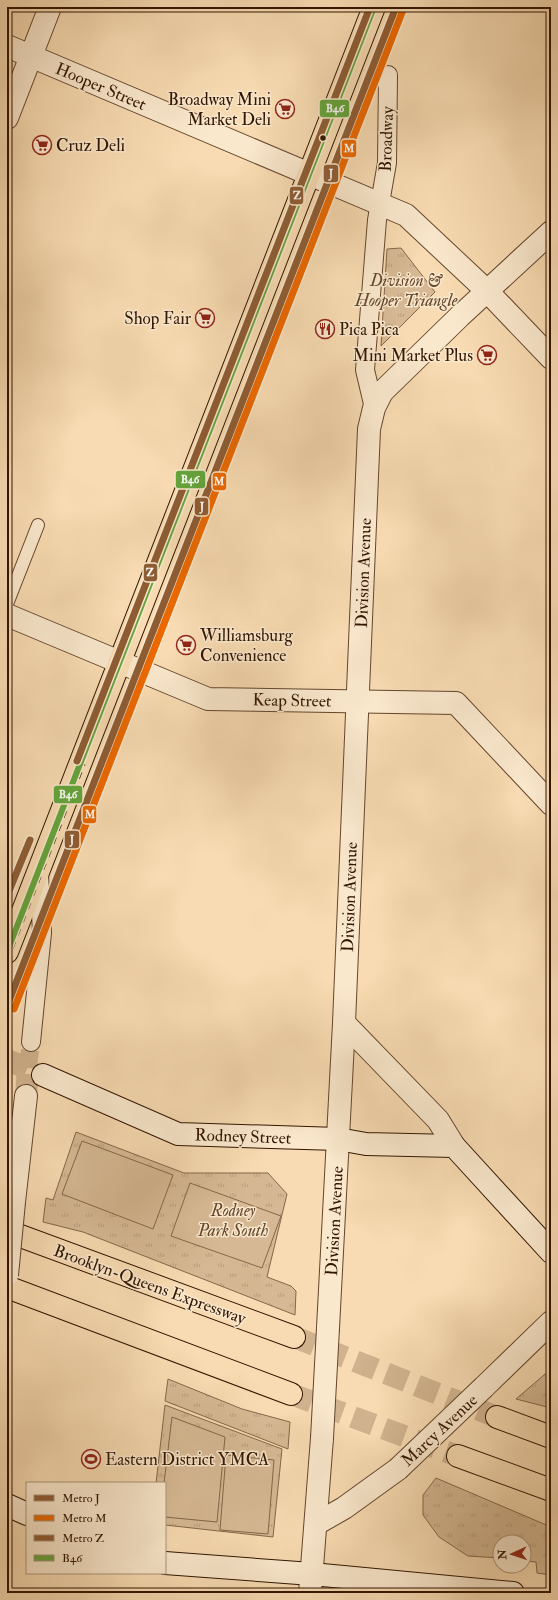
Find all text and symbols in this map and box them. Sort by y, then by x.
street label: Hooper Street [52,58,150,116]
place label: Broadway Mini Market Deli [168,89,271,130]
supermarket icon: Broadway Mini Market Deli [274,98,296,120]
line badge: B46 [319,99,350,118]
text: B46 [326,102,346,116]
street label: Broadway [375,105,399,172]
unlabelled marker [318,133,328,143]
supermarket icon: Cruz Deli [31,134,53,156]
place label: Cruz Deli [56,135,126,156]
line badge: M [341,139,357,158]
text: M [343,142,355,155]
line badge: J [323,164,339,183]
text: J [328,167,334,181]
line badge: Z [289,186,304,205]
text: Z [293,189,302,202]
park label: Division & Hooper Triangle [354,270,458,311]
supermarket icon: Shop Fair [194,307,216,329]
place label: Shop Fair [124,308,192,330]
restaurant icon: Pica Pica [314,318,336,340]
place label: Pica Pica [339,319,400,340]
supermarket icon: Mini Market Plus [476,344,498,366]
place label: Mini Market Plus [353,345,473,366]
line badge: B46 [175,470,206,489]
line badge: M [212,472,227,491]
text: B46 [181,473,201,487]
text: M [213,475,225,488]
line badge: J [194,497,209,516]
text: J [199,500,205,514]
street label: Division Avenue [351,518,376,628]
line badge: Z [143,563,158,582]
text: Z [146,566,155,579]
place label: Williamsburg Convenience [199,625,293,666]
supermarket icon: Williamsburg Convenience [175,634,197,656]
street label: Keap Street [252,689,332,713]
line badge: B46 [53,785,83,804]
text: B46 [59,788,79,802]
line badge: M [82,805,97,824]
text: M [84,808,96,821]
line badge: J [64,830,80,849]
text: J [69,833,75,847]
street label: Division Avenue [337,842,362,952]
street label: Rodney Street [194,1124,292,1150]
street label: Division Avenue [321,1165,348,1277]
park label: Rodney Park South [197,1200,269,1241]
street label: Brooklyn-Queens Expressway [50,1240,249,1330]
street label: Marcy Avenue [397,1390,483,1472]
sports icon: Eastern District YMCA [80,1448,102,1470]
place label: Eastern District YMCA [105,1449,269,1470]
legend [26,1482,166,1574]
text: Metro J [62,1491,100,1506]
text: Metro M [62,1511,107,1526]
text: Metro Z [62,1531,104,1546]
north arrow [492,1534,532,1574]
text: N [496,1548,509,1561]
text: B46 [62,1551,83,1566]

